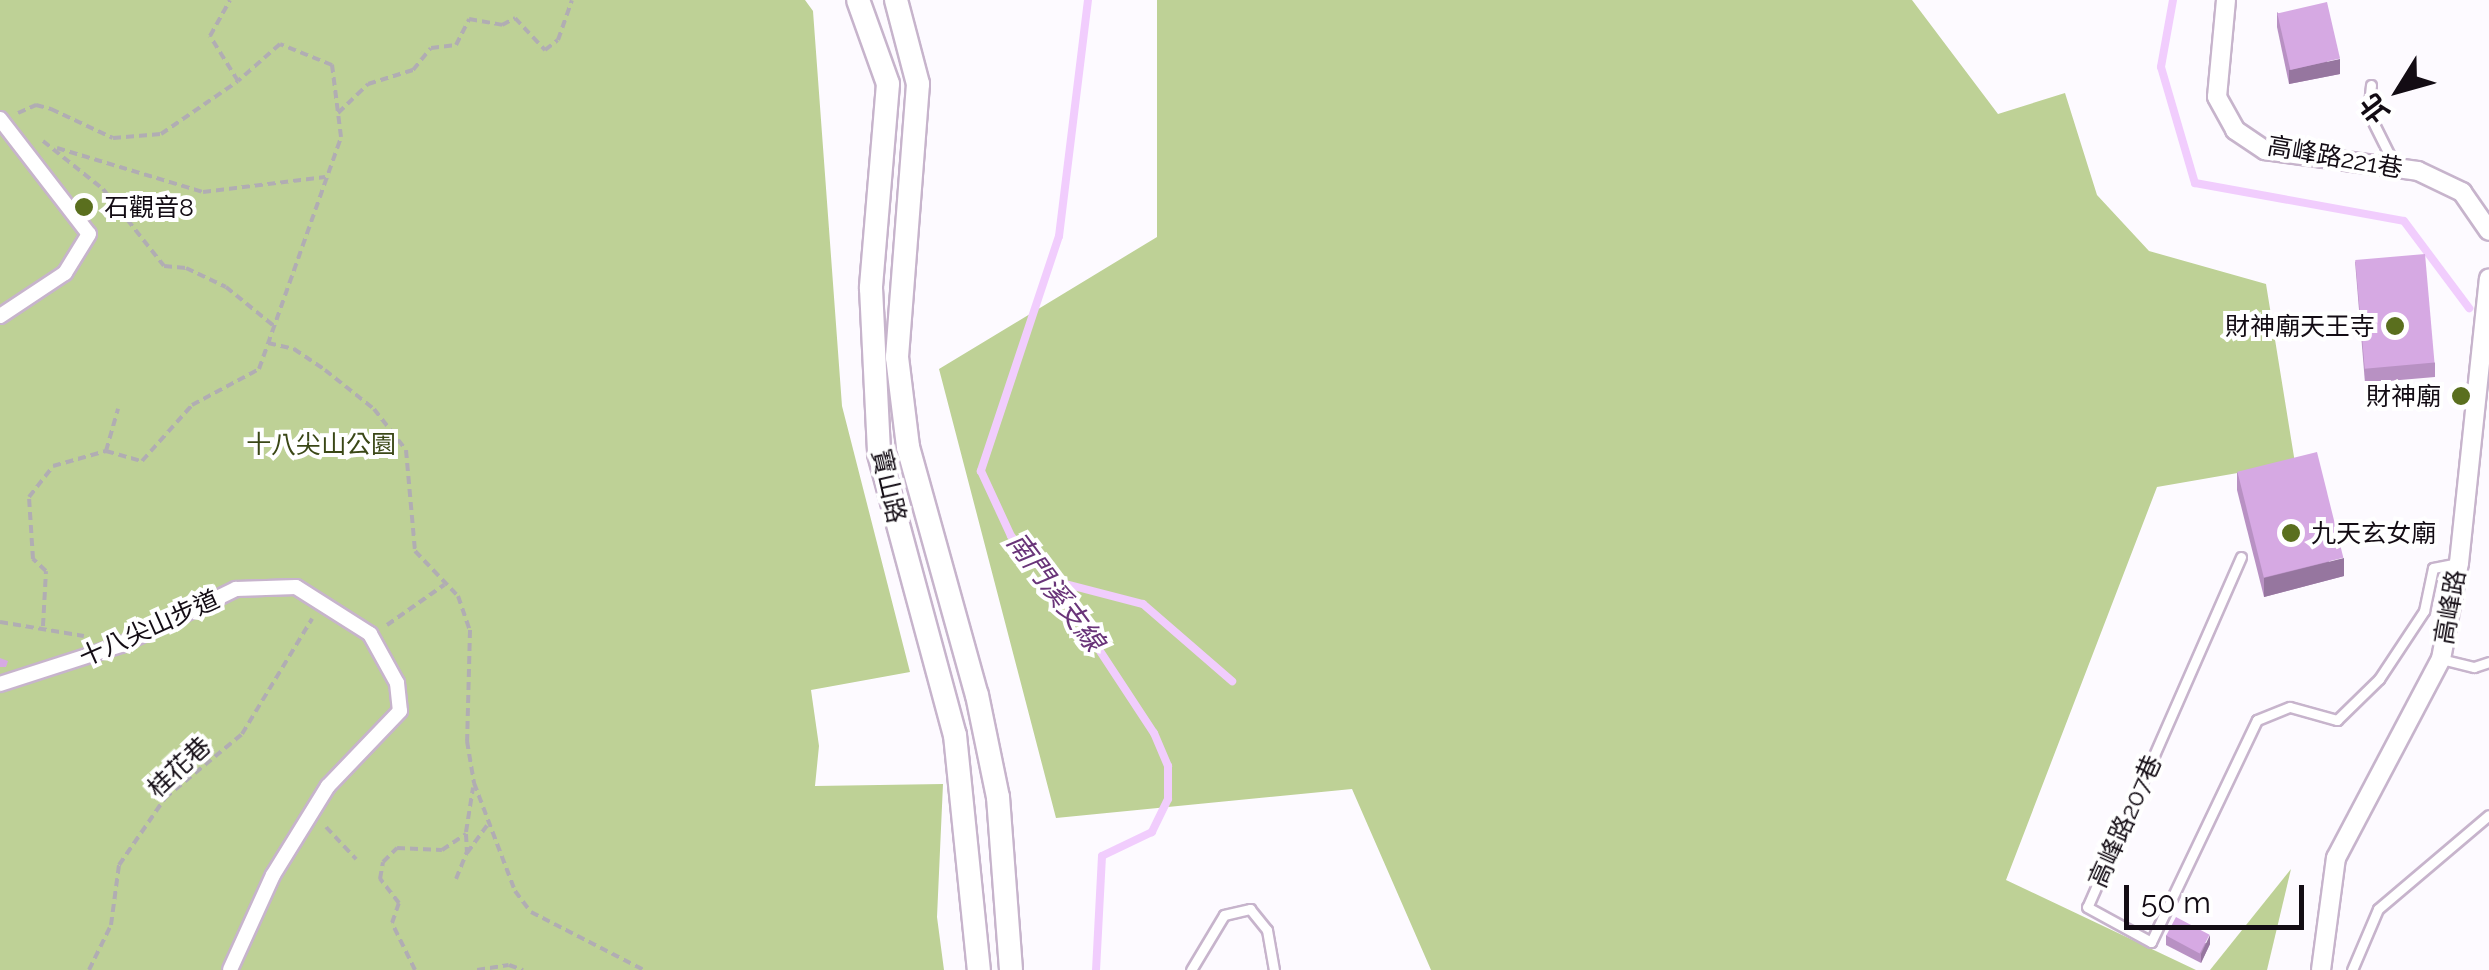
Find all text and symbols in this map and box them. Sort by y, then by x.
north arrow [2349,40,2449,140]
text: 北 [2353,87,2396,129]
street label: 高峰路221巷 [2265,130,2405,184]
place label: 石觀音8 [104,192,194,222]
marker: 石觀音8 [73,196,95,218]
place label: 財神廟天王寺 [2225,311,2375,341]
marker: 財神廟天王寺 [2384,315,2406,337]
place label: 財神廟 [2366,381,2441,411]
marker: 財神廟 [2450,385,2472,407]
park label: 十八尖山公園 [246,429,396,459]
street label: 寶山路 [866,446,912,526]
place label: 九天玄女廟 [2311,518,2436,548]
marker: 九天玄女廟 [2280,522,2302,544]
water label: 南門溪支線 [999,526,1111,658]
street label: 高峰路 [2429,567,2471,647]
street label: 十八尖山步道 [74,584,224,672]
street label: 桂花巷 [141,730,217,804]
street label: 高峰路207巷 [2083,750,2167,892]
scale bar [2129,865,2309,927]
text: 50 m [2141,885,2211,920]

